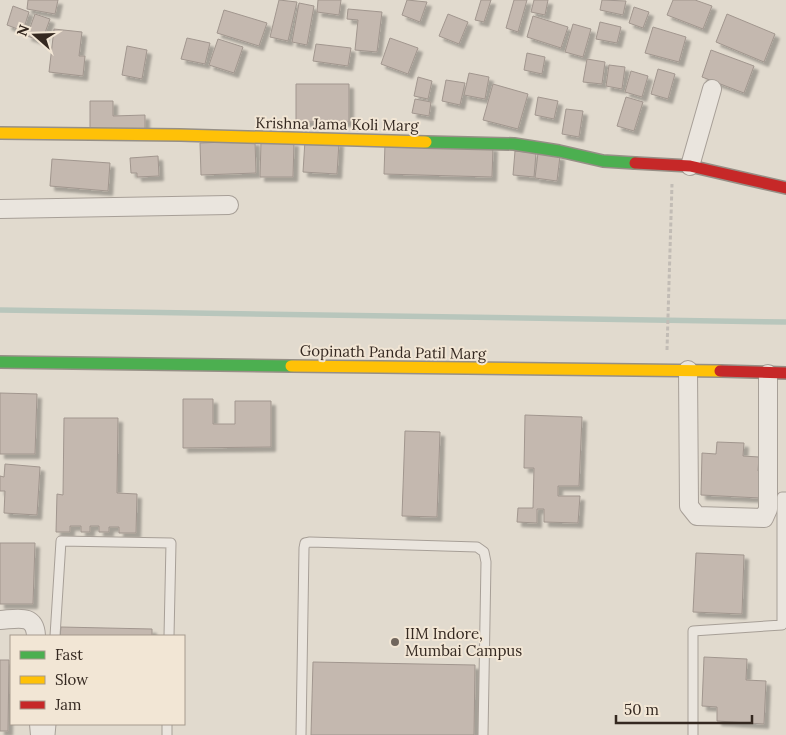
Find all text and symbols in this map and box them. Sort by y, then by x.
north arrow [10,10,60,60]
text: N [12,22,33,39]
street label: Krishna Jama Koli Marg [255,113,419,135]
street label: Gopinath Panda Patil Marg [300,341,487,363]
place label: IIM Indore, Mumbai Campus [405,624,522,660]
legend [10,635,185,725]
marker: IIM Indore, Mumbai Campus [389,636,401,648]
text: Fast [55,645,83,664]
text: Slow [55,670,88,689]
scale bar [616,692,752,724]
text: Jam [54,695,82,714]
text: 50 m [624,700,659,719]

